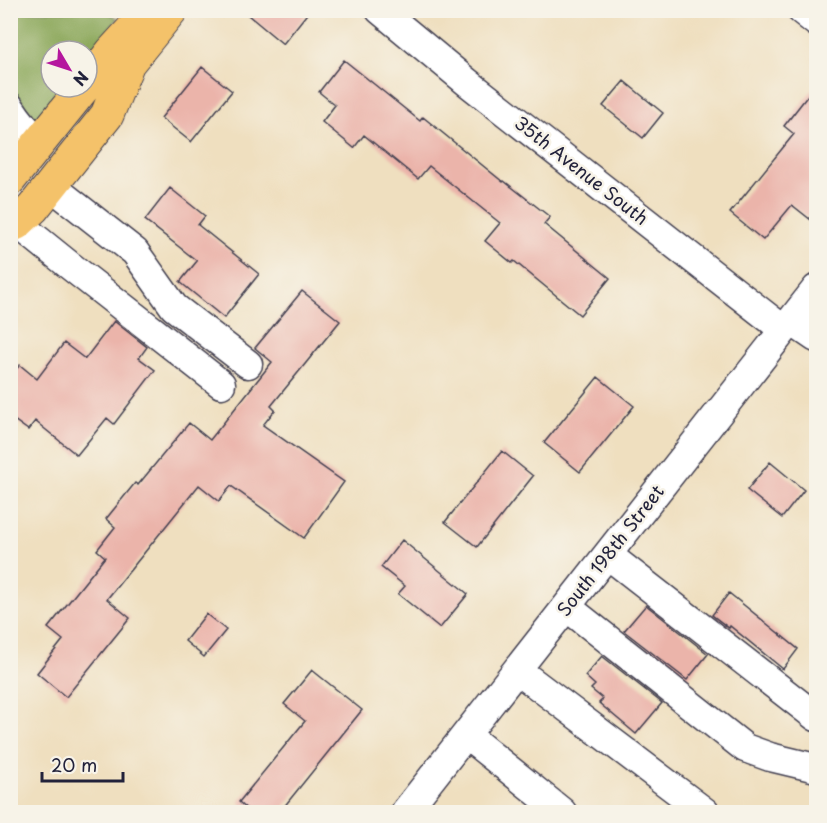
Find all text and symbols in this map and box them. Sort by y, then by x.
north arrow [39,39,99,99]
text: N [68,67,95,92]
street label: 35th Avenue South [509,109,655,231]
street label: South 198th Street [550,479,670,622]
scale bar [42,745,123,783]
text: 20 m [51,751,97,778]

